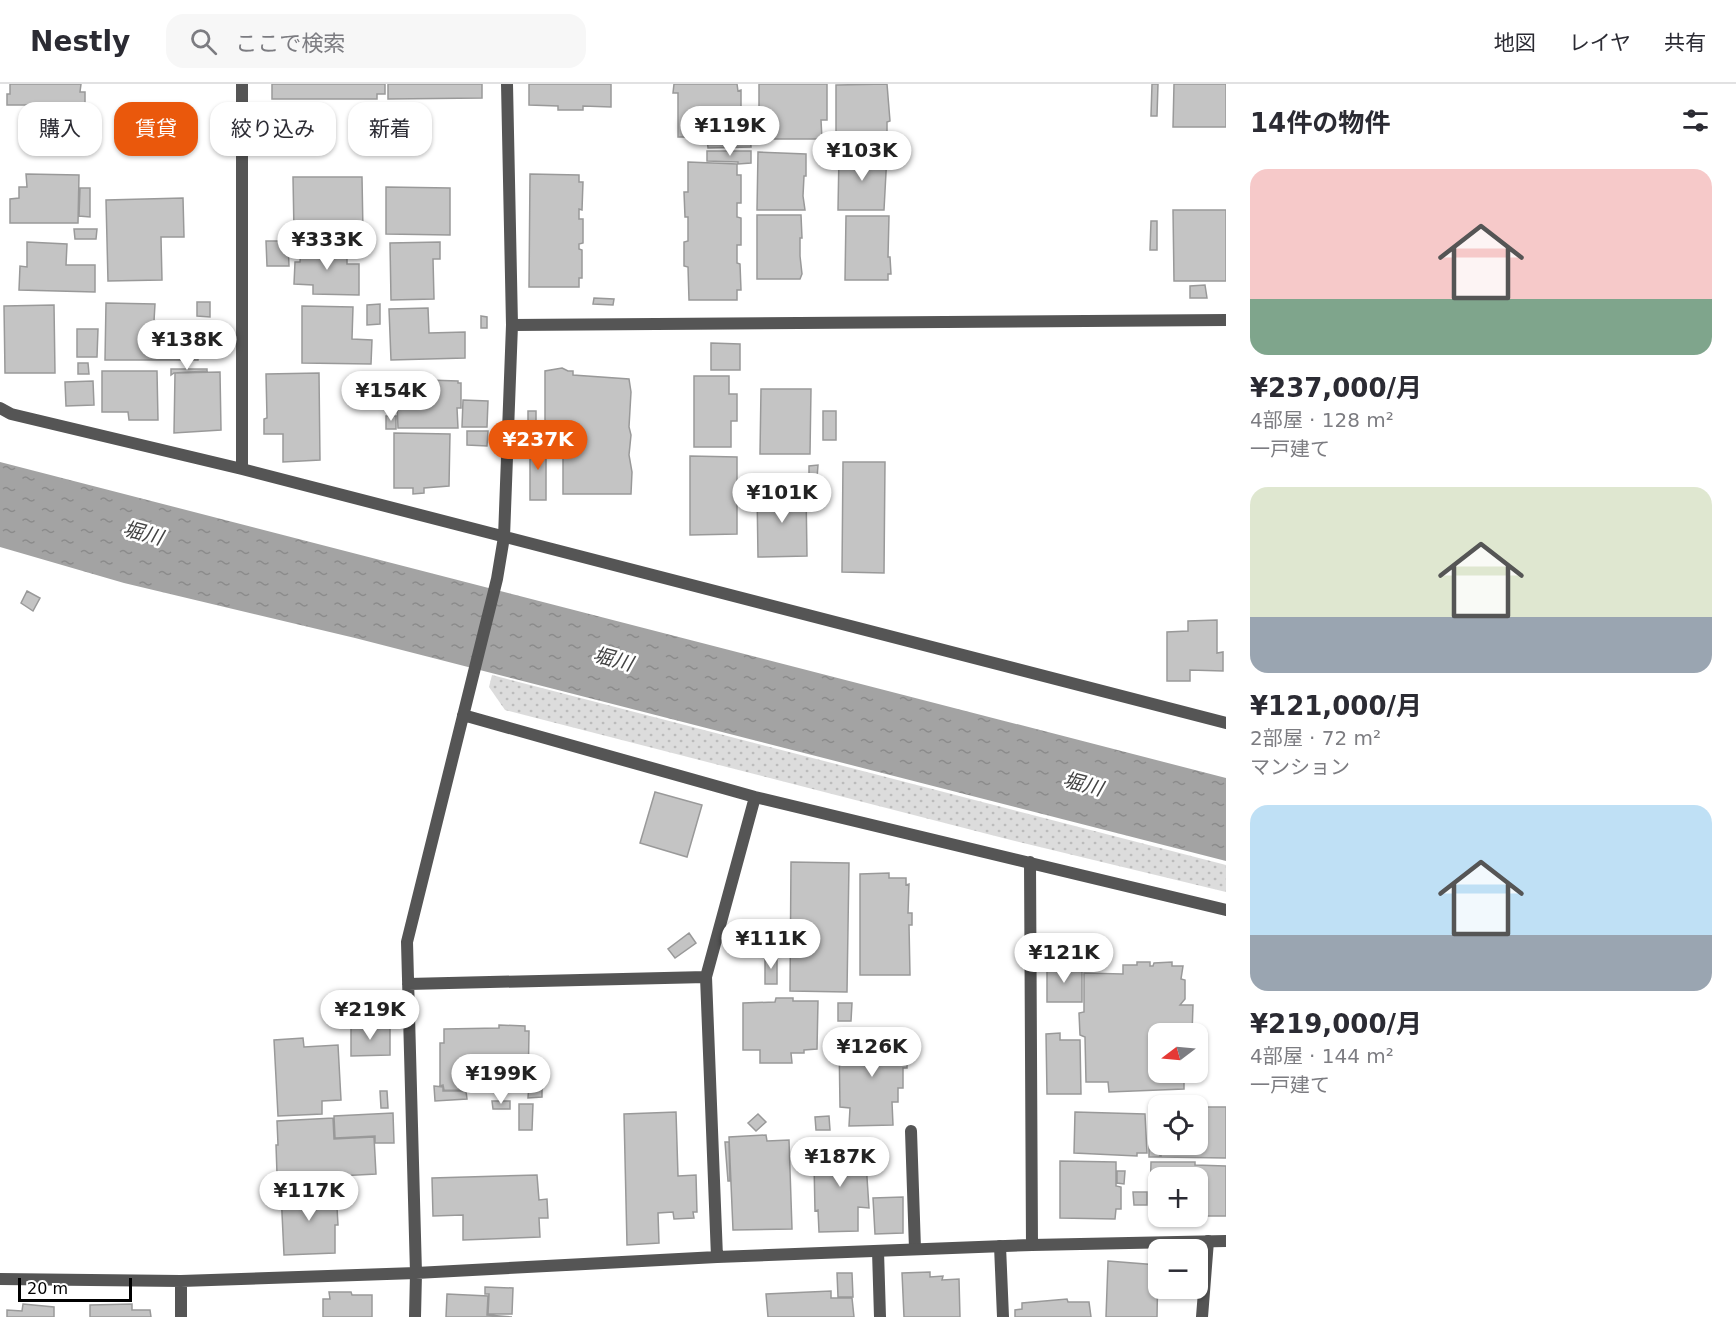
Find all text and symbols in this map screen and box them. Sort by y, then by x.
search box [166,14,586,68]
text: Nestly [30,25,130,58]
icon: search [187,25,220,58]
text: ここで検索 [235,31,345,56]
text: 地図 [1494,31,1536,55]
text: レイヤ [1569,31,1631,55]
text: 共有 [1664,31,1706,55]
chip: 購入 [18,102,102,156]
chip: 賃貸 [114,102,198,156]
chip: 絞り込み [210,102,336,156]
chip: 新着 [348,102,432,156]
icon: filters [1679,104,1712,137]
pin: ¥119K [688,106,772,157]
text: 14件の物件 [1250,108,1390,138]
text: ¥119K [694,113,766,137]
pin: ¥103K [820,131,904,182]
text: ¥103K [826,138,898,162]
icon: home [1427,208,1535,316]
pin: ¥333K [285,220,369,271]
text: ¥333K [291,227,363,251]
pin: ¥138K [145,320,229,371]
text: ¥138K [151,327,223,351]
pin: ¥154K [349,371,433,422]
text: ¥237,000/月 [1250,373,1422,403]
text: ¥154K [355,378,427,402]
text: 4部屋 · 128 m² [1250,408,1394,432]
pin: ¥237K [496,420,580,471]
text: ¥237K [502,427,574,451]
text: 一戸建て [1250,437,1330,461]
pin: ¥101K [740,473,824,524]
text: ¥101K [746,480,818,504]
water label: 堀川 [121,516,167,550]
icon: home [1427,526,1535,634]
water label: 堀川 [591,642,637,676]
text: ¥121,000/月 [1250,691,1422,721]
text: 2部屋 · 72 m² [1250,726,1381,750]
text: マンション [1250,755,1350,779]
water label: 堀川 [1061,767,1107,801]
icon: home [1427,844,1535,952]
pin: ¥111K [729,919,813,970]
text: ¥111K [735,926,807,950]
pin: ¥121K [1022,933,1106,984]
text: ¥121K [1028,940,1100,964]
pin: ¥219K [328,990,412,1041]
text: ¥219K [334,997,406,1021]
text: ¥219,000/月 [1250,1009,1422,1039]
north arrow [1148,1023,1208,1083]
map controls [1148,1023,1208,1299]
pin: ¥126K [830,1027,914,1078]
text: ¥126K [836,1034,908,1058]
text: 4部屋 · 144 m² [1250,1044,1394,1068]
pin: ¥199K [459,1054,543,1105]
text: ¥199K [465,1061,537,1085]
text: 一戸建て [1250,1073,1330,1097]
button: locate [1148,1095,1208,1155]
pin: ¥187K [798,1137,882,1188]
text: ¥187K [804,1144,876,1168]
button: + [1148,1167,1208,1227]
pin: ¥117K [267,1171,351,1222]
text: ¥117K [273,1178,345,1202]
button: − [1148,1239,1208,1299]
scale bar [18,1275,132,1302]
text: 20 m [27,1279,68,1298]

